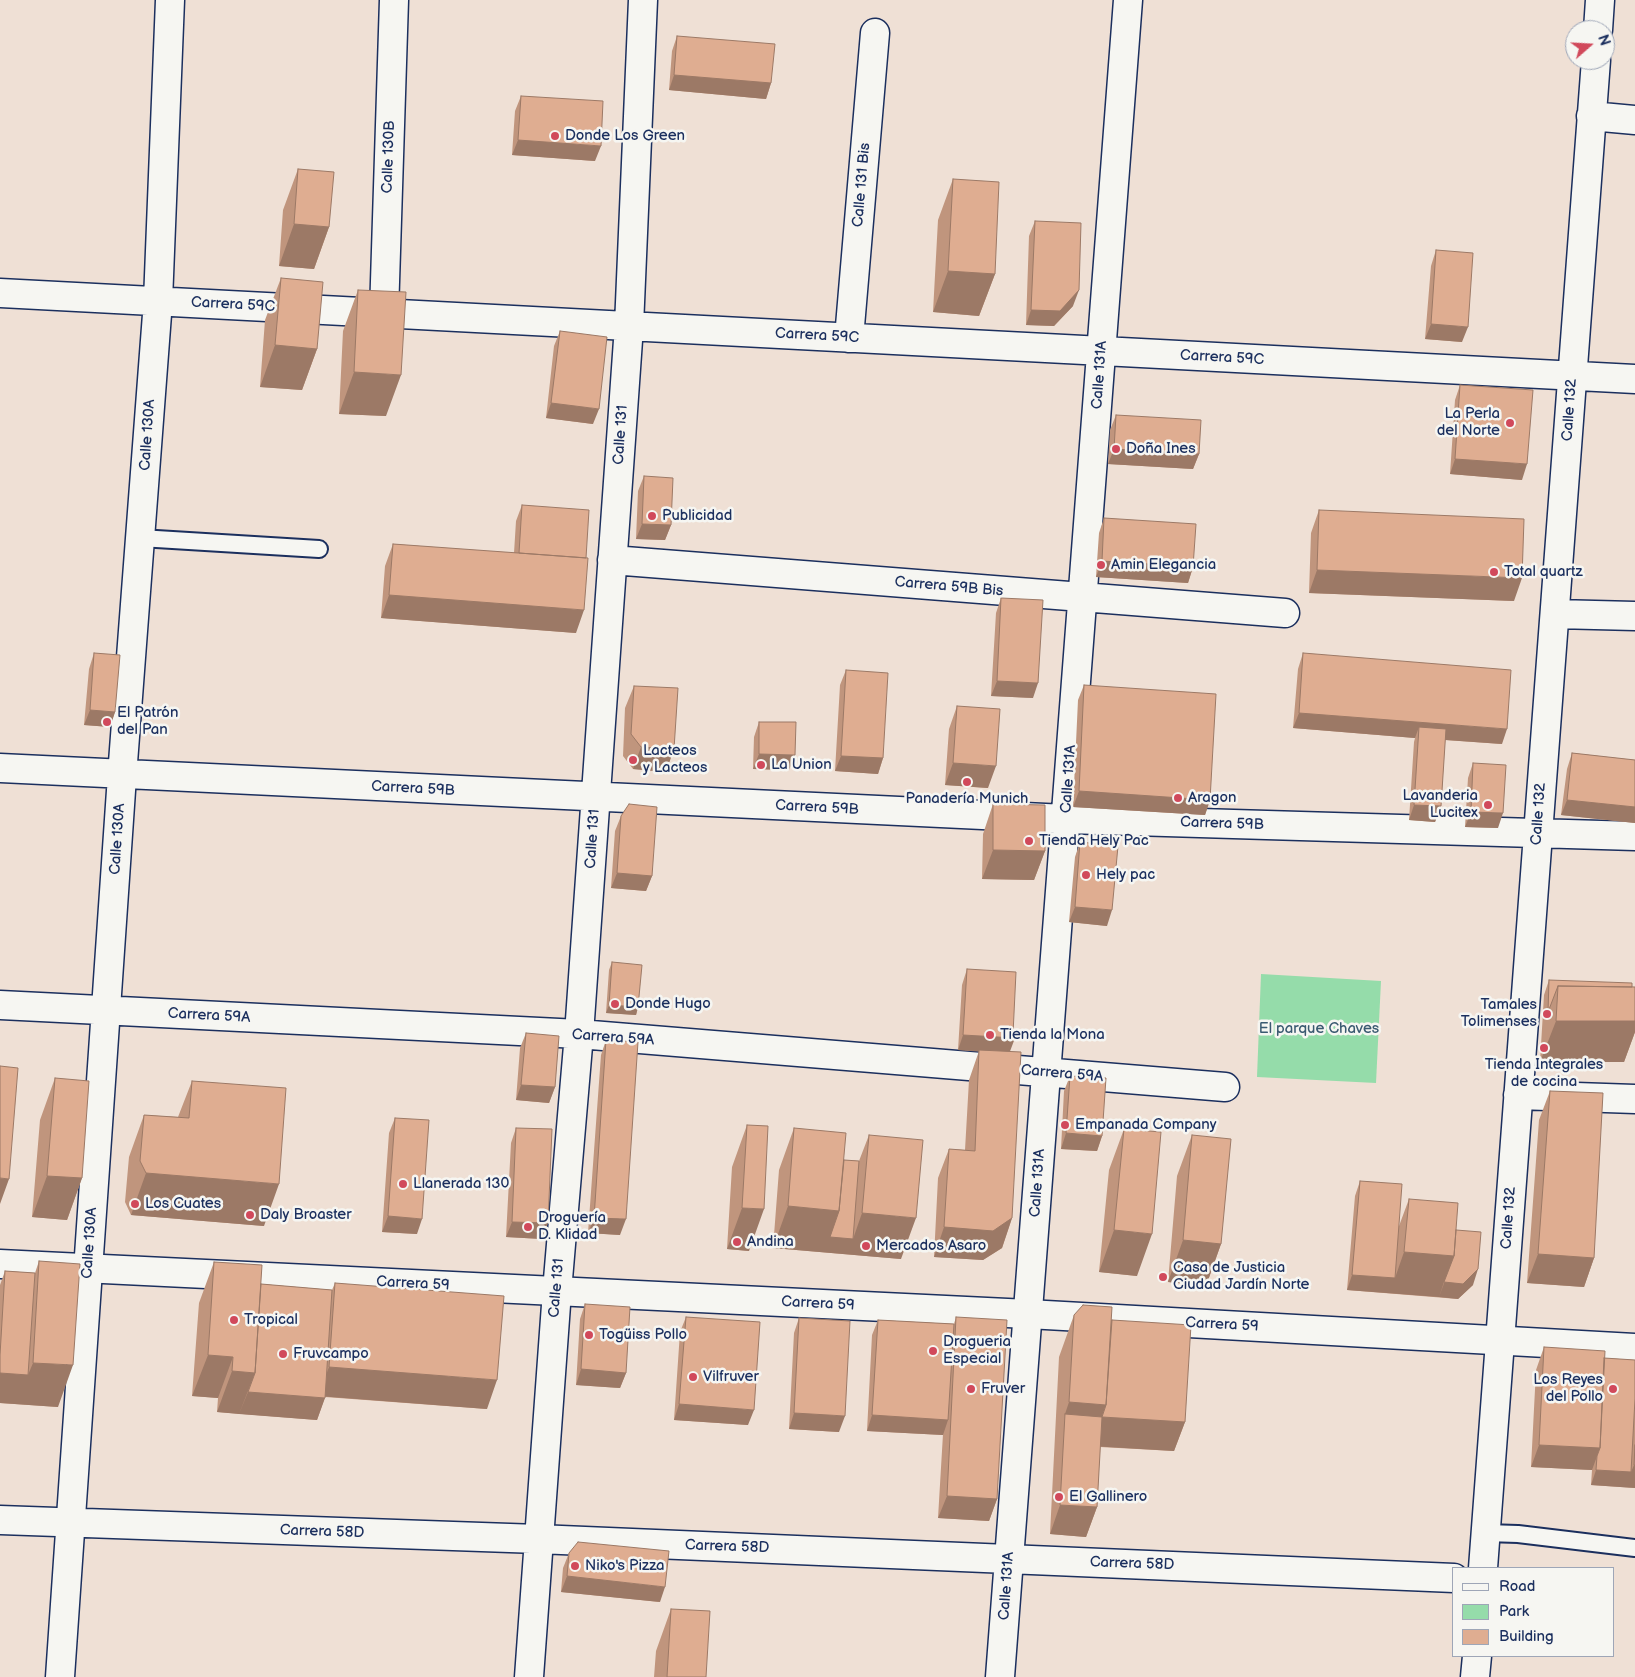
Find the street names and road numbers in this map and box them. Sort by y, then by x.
street label: Calle 130B [379,120,399,194]
street label: Calle 131 Bis [849,142,875,228]
street label: Carrera 59C [191,294,275,316]
street label: Carrera 59C [775,325,859,347]
street label: Calle 131A [1089,340,1111,410]
street label: Carrera 59C [1180,347,1264,369]
street label: Calle 132 [1559,378,1581,442]
street label: Calle 130A [137,399,159,471]
street label: Calle 131 [610,405,632,465]
street label: Carrera 59B Bis [894,573,1004,601]
street label: Calle 131A [1058,744,1080,814]
street label: Carrera 59B [371,778,455,800]
street label: Calle 132 [1528,782,1550,846]
street label: Carrera 59B [775,797,859,819]
street label: Calle 130A [107,803,129,875]
street label: Calle 131 [582,809,604,869]
street label: Carrera 59B [1180,814,1264,834]
street label: Carrera 59A [167,1005,251,1027]
street label: Carrera 59A [571,1026,655,1050]
street label: Carrera 59A [1020,1061,1104,1087]
street label: Calle 131A [1027,1148,1049,1218]
street label: Calle 132 [1498,1186,1520,1250]
street label: Calle 130A [79,1207,101,1279]
street label: Calle 131 [545,1258,569,1318]
street label: Carrera 59 [376,1273,450,1295]
street label: Carrera 59 [781,1293,855,1315]
street label: Carrera 59 [1185,1314,1259,1336]
street label: Carrera 58D [279,1522,365,1542]
street label: Carrera 58D [684,1537,770,1557]
street label: Calle 131A [996,1551,1018,1621]
street label: Carrera 58D [1089,1554,1175,1574]

